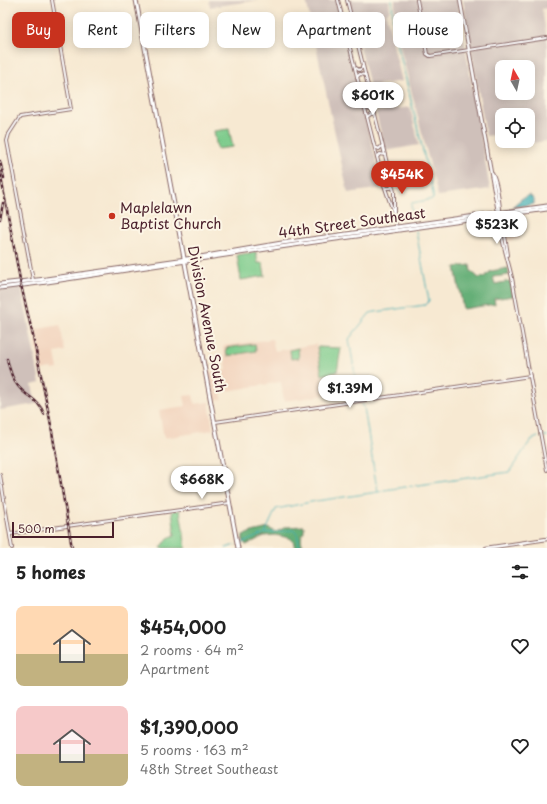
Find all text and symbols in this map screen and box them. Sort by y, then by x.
chip: Buy [12,12,65,48]
chip: Rent [73,12,132,48]
chip: Filters [140,12,209,48]
chip: New [217,12,275,48]
chip: Apartment [283,12,385,48]
chip: House [393,12,463,48]
north arrow [495,60,535,100]
map controls [495,60,535,148]
pin: $601K [345,82,401,116]
text: $601K [352,85,394,104]
button: locate [495,108,535,148]
pin: $454K [374,161,430,195]
text: $454K [380,164,424,183]
place label: Maplelawn Baptist Church [120,197,221,234]
street label: 44th Street Southeast [277,202,427,243]
marker: Maplelawn Baptist Church [107,211,117,221]
pin: $523K [469,211,525,245]
text: $523K [475,214,519,233]
street label: Division Avenue South [183,244,232,394]
pin: $1.39M [317,375,383,409]
text: $1.39M [327,378,373,397]
pin: $668K [174,466,230,500]
text: $668K [180,469,224,488]
scale bar [12,520,114,539]
text: 500 m [18,520,55,537]
text: 5 homes [16,559,86,585]
icon: filters [509,561,531,583]
text: $454,000 [140,614,226,640]
icon: home [48,622,96,670]
icon: heart [509,635,531,657]
text: 2 rooms · 64 m² [140,640,244,659]
text: Apartment [140,659,209,678]
text: $1,390,000 [140,714,238,740]
icon: home [48,722,96,770]
icon: heart [509,735,531,757]
text: 5 rooms · 163 m² [140,740,249,759]
text: 48th Street Southeast [140,759,278,778]

